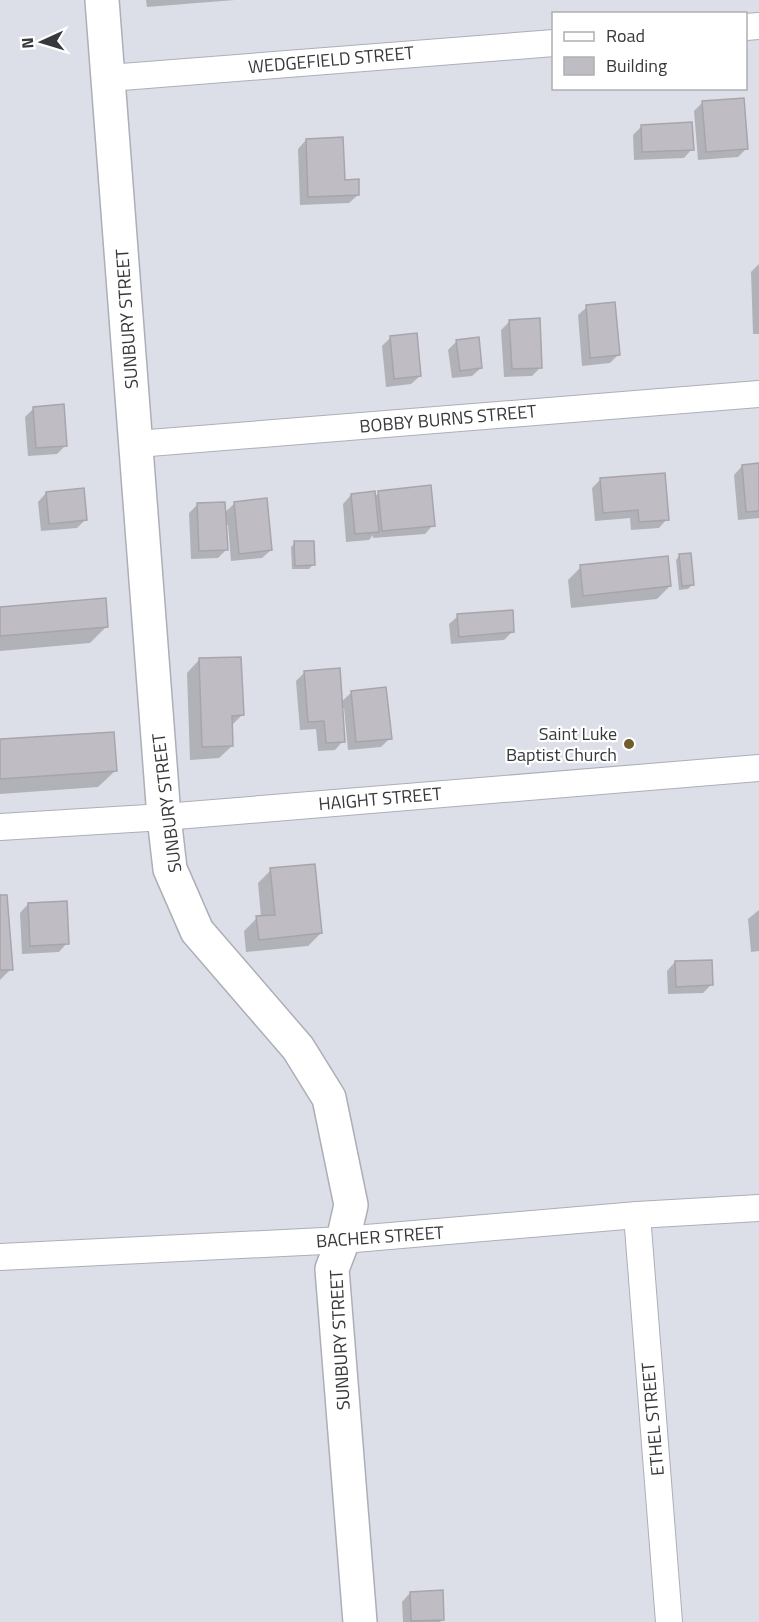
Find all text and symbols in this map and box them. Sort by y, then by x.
north arrow [12,12,72,72]
legend [552,12,747,90]
text: Road [606,22,645,49]
text: N [15,37,39,49]
street label: WEDGEFIELD STREET [247,39,415,80]
text: Building [606,52,667,79]
street label: SUNBURY STREET [108,248,145,390]
street label: BOBBY BURNS STREET [358,397,538,440]
place label: Saint Luke Baptist Church [506,720,617,768]
street label: SUNBURY STREET [144,731,188,874]
marker: Saint Luke Baptist Church [622,737,636,751]
street label: HAIGHT STREET [317,780,443,817]
street label: BACHER STREET [315,1219,445,1254]
street label: SUNBURY STREET [322,1269,357,1411]
street label: ETHEL STREET [634,1361,671,1477]

